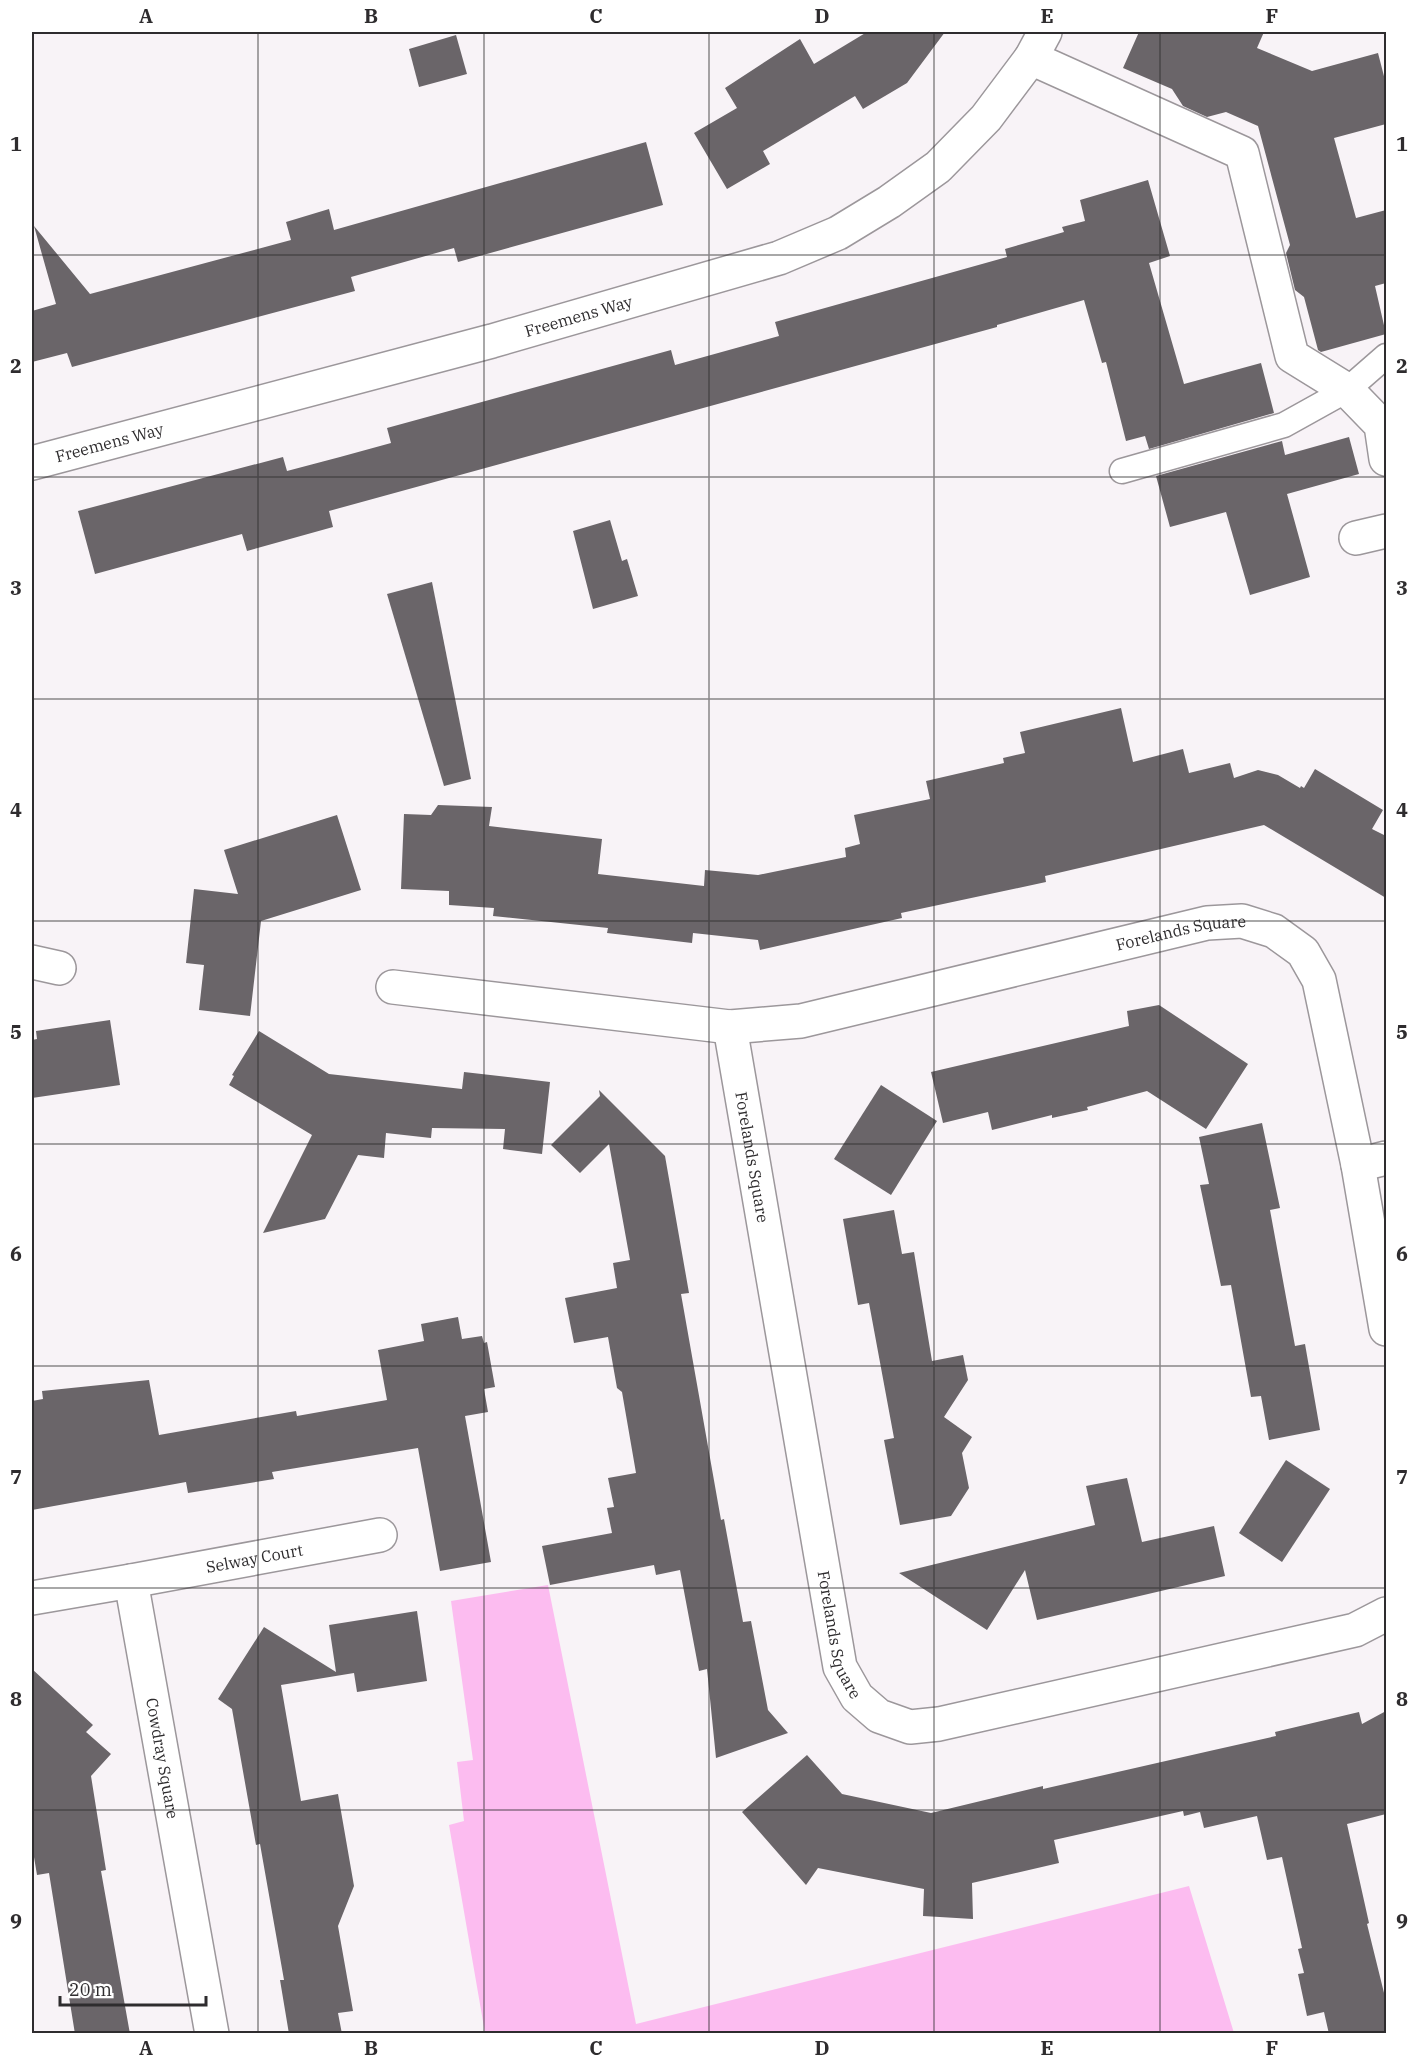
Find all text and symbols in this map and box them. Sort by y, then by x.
text: A [139,2,153,29]
text: B [364,2,378,29]
text: C [589,2,603,29]
text: D [814,2,830,29]
text: E [1040,2,1054,29]
text: F [1266,2,1278,29]
text: 1 [10,130,22,157]
text: 1 [1396,130,1408,157]
street label: Freemens Way [522,291,635,341]
text: 2 [10,352,22,379]
text: 2 [1396,352,1408,379]
street label: Freemens Way [53,418,166,466]
text: 3 [10,574,22,601]
text: 3 [1396,574,1408,601]
text: 4 [10,796,22,823]
text: 4 [1396,796,1408,823]
street label: Forelands Square [1114,911,1246,955]
text: 5 [10,1018,22,1045]
text: 5 [1396,1018,1408,1045]
street label: Forelands Square [731,1090,773,1224]
text: 6 [10,1240,22,1267]
text: 6 [1396,1240,1408,1267]
text: 7 [10,1463,22,1490]
text: 7 [1396,1463,1408,1490]
street label: Selway Court [204,1539,305,1577]
street label: Forelands Square [814,1569,866,1702]
text: 8 [10,1685,22,1712]
text: 8 [1396,1685,1408,1712]
street label: Cowdray Square [142,1696,183,1820]
text: 9 [10,1907,22,1934]
text: 9 [1396,1907,1408,1934]
scale bar [60,1969,206,2007]
text: 20 m [69,1978,112,2001]
text: A [139,2034,153,2061]
text: B [364,2034,378,2061]
text: C [589,2034,603,2061]
text: D [814,2034,830,2061]
text: E [1040,2034,1054,2061]
text: F [1266,2034,1278,2061]

